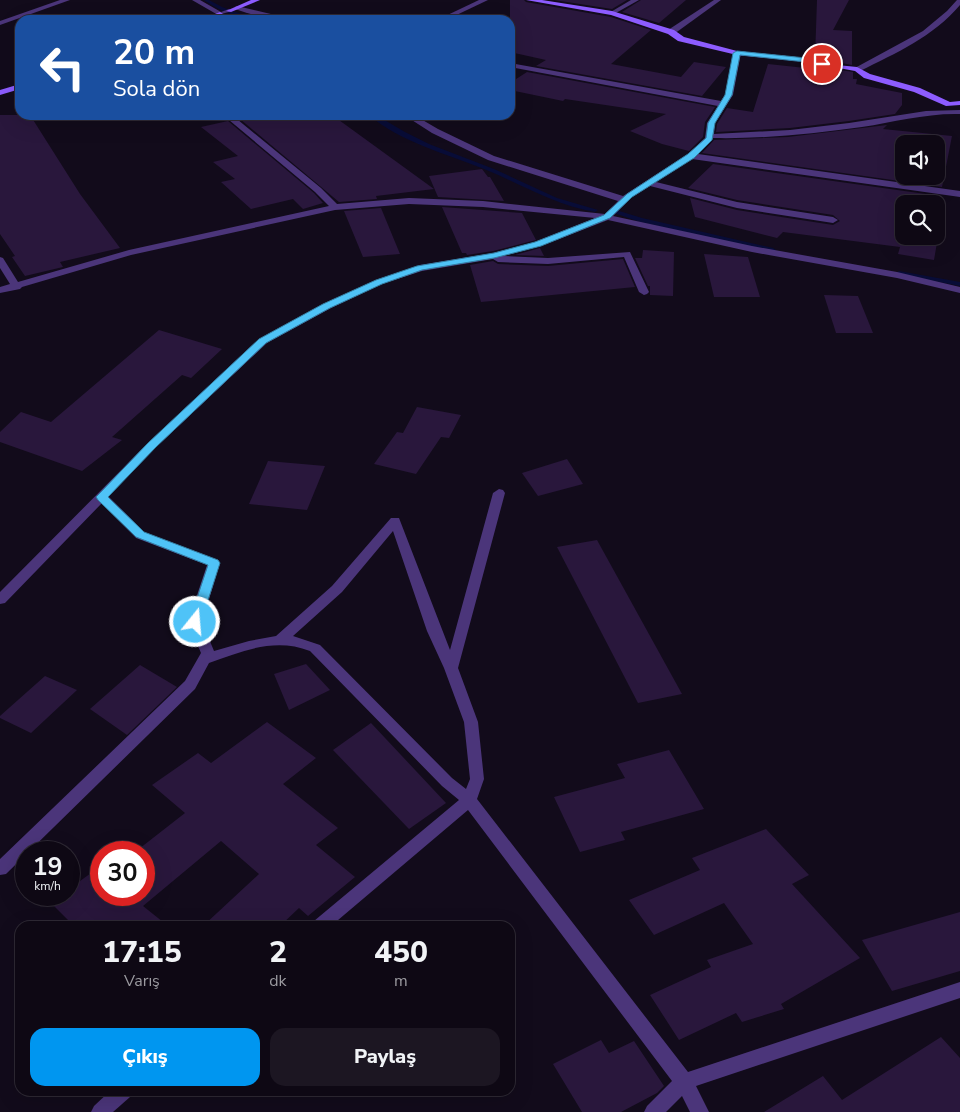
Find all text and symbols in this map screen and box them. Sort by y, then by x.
text: 20 m [113,29,195,76]
icon: left [30,35,95,100]
pin [801,43,843,85]
icon: arrive [808,50,836,78]
text: Sola dön [113,74,200,104]
map controls [895,135,945,245]
button: sound [895,135,945,185]
button: search [895,195,945,245]
position arrow [168,595,220,647]
speed limit sign: 30 [90,841,155,906]
text: 19 [32,850,63,884]
text: km/h [34,878,61,894]
text: 17:15 [102,932,182,973]
text: 2 [269,932,287,973]
text: 450 [374,932,428,973]
text: Varış [124,970,160,992]
text: dk [269,970,287,992]
text: m [394,970,408,992]
button: Çıkış [30,1028,260,1086]
button: Paylaş [270,1028,500,1086]

